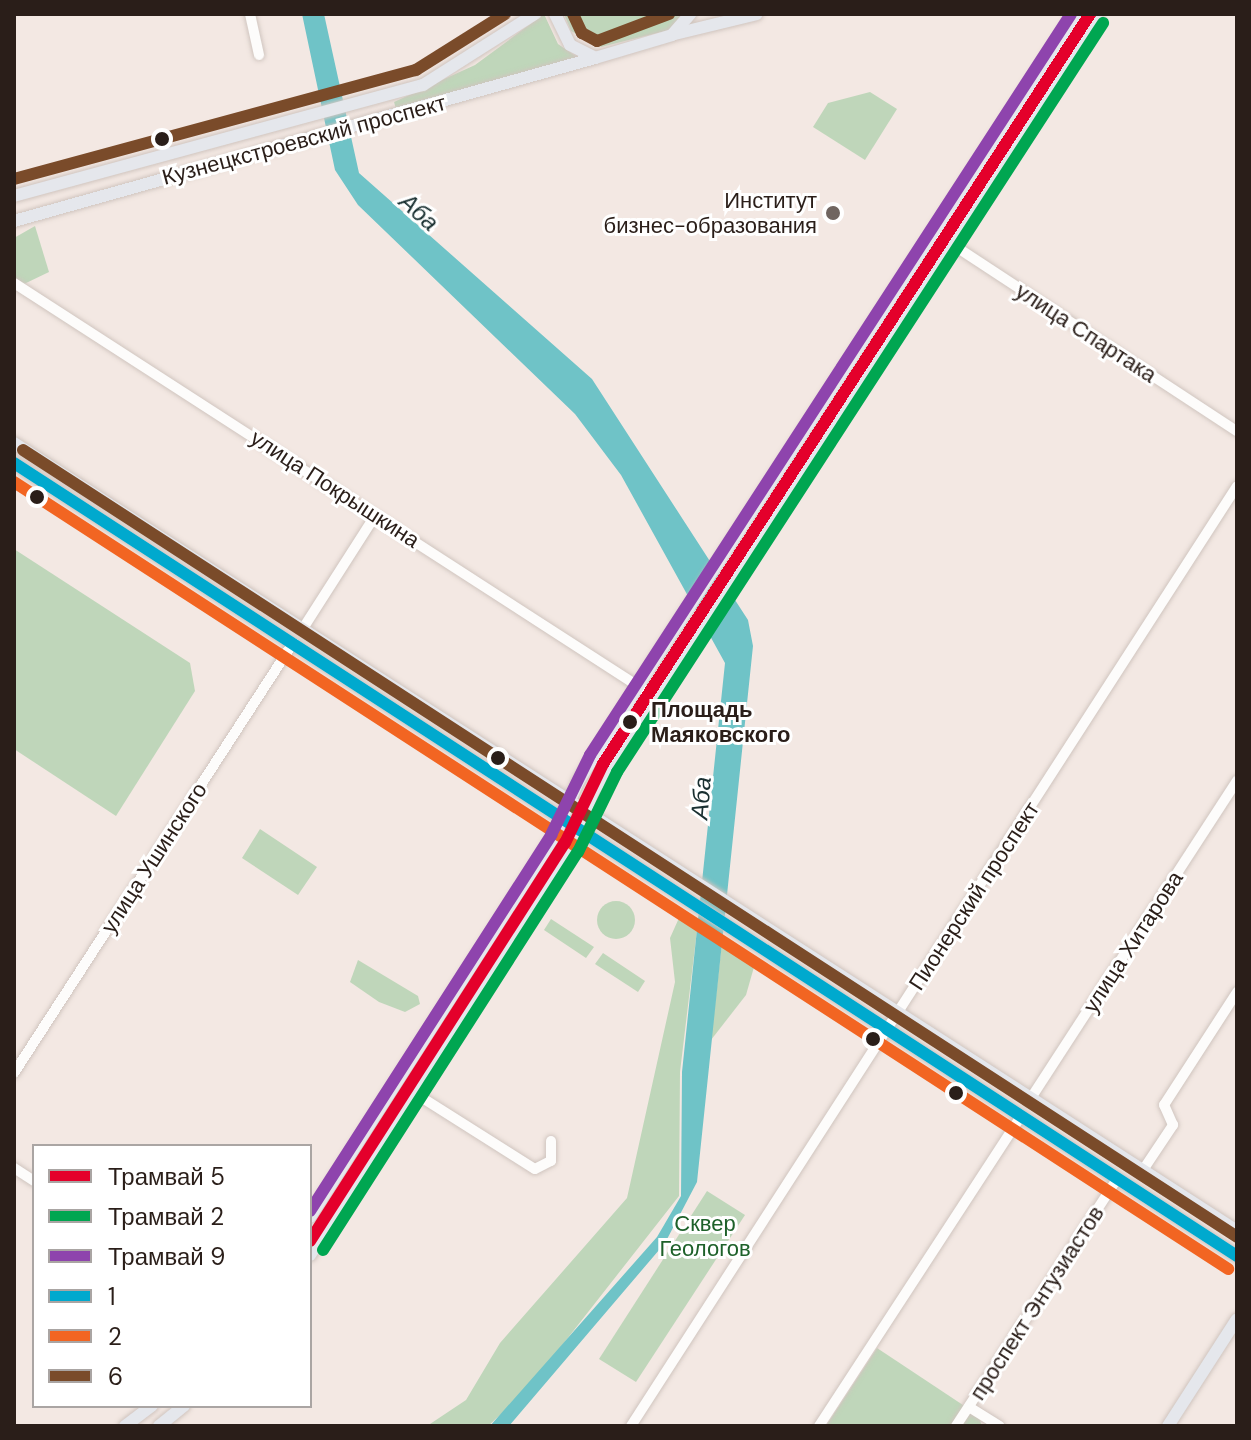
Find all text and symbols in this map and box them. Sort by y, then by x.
street label: Кузнецкстроевский проспект [159,89,449,191]
unlabelled marker [154,131,170,147]
water label: Аба [394,187,444,237]
place label: Институт бизнес-образования [604,187,817,238]
marker: Институт бизнес-образования [824,204,842,222]
street label: улица Спартака [1011,278,1161,388]
street label: улица Покрышкина [246,425,424,553]
unlabelled marker [29,489,45,505]
place label: Площадь Маяковского [651,696,791,748]
marker: Площадь Маяковского [616,708,644,736]
unlabelled marker [490,750,506,766]
water label: Аба [685,776,717,820]
street label: улица Ушинского [95,778,213,938]
street label: Пионерский проспект [903,797,1045,995]
street label: улица Хитарова [1077,866,1189,1018]
unlabelled marker [865,1031,881,1047]
unlabelled marker [948,1085,964,1101]
legend [32,1144,312,1408]
text: Трамвай 5 [108,1161,225,1192]
text: Трамвай 2 [108,1201,224,1232]
street label: проспект Энтузиастов [964,1201,1110,1405]
park label: Сквер Геологов [659,1210,751,1262]
text: Трамвай 9 [108,1241,225,1272]
text: 1 [108,1281,116,1312]
text: 2 [108,1321,122,1352]
text: 6 [108,1361,123,1392]

